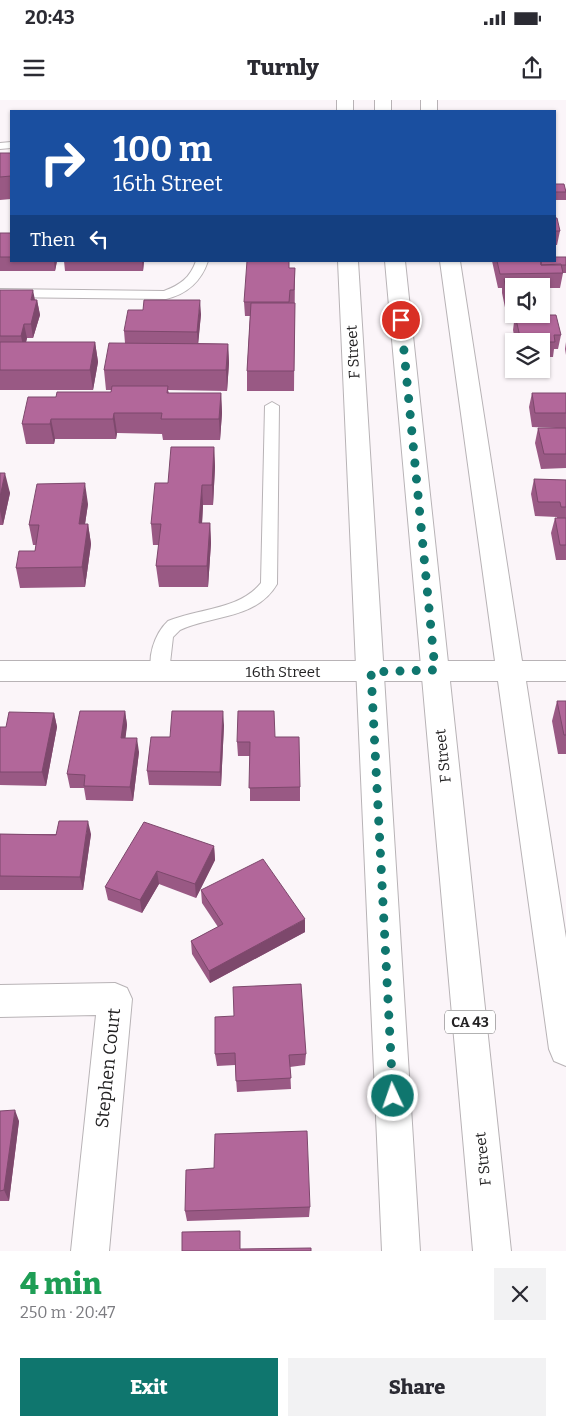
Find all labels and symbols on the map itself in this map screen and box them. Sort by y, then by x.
pin [380,299,422,341]
street label: F Street [343,324,363,379]
street label: 16th Street [246,663,321,681]
street label: F Street [431,728,455,784]
street label: Stephen Court [91,1006,125,1129]
road number: CA 43 [445,1010,495,1034]
position arrow [366,1069,418,1121]
street label: F Street [471,1131,495,1187]

